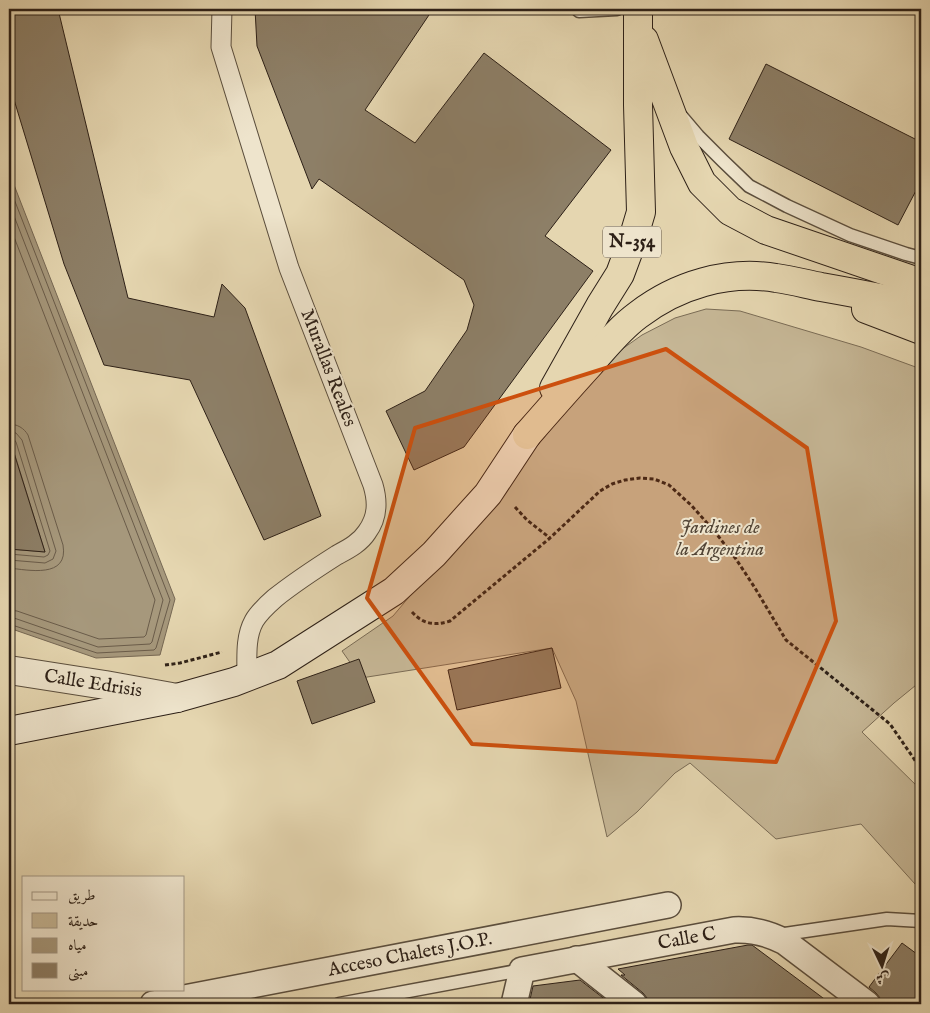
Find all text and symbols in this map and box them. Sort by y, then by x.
road number: N-354 [603,226,661,258]
street label: Murallas Reales [295,306,361,430]
park label: Jardines de la Argentina [676,516,764,562]
street label: Calle Edrisis [42,664,144,704]
legend [22,876,185,990]
text: طريق [68,886,95,905]
text: حديقة [68,912,98,931]
street label: Calle C [656,922,718,956]
street label: Acceso Chalets J.O.P. [325,927,494,983]
text: مياه [68,936,86,955]
north arrow [858,940,908,990]
text: مبنى [68,962,88,982]
text: ش [875,969,890,987]

